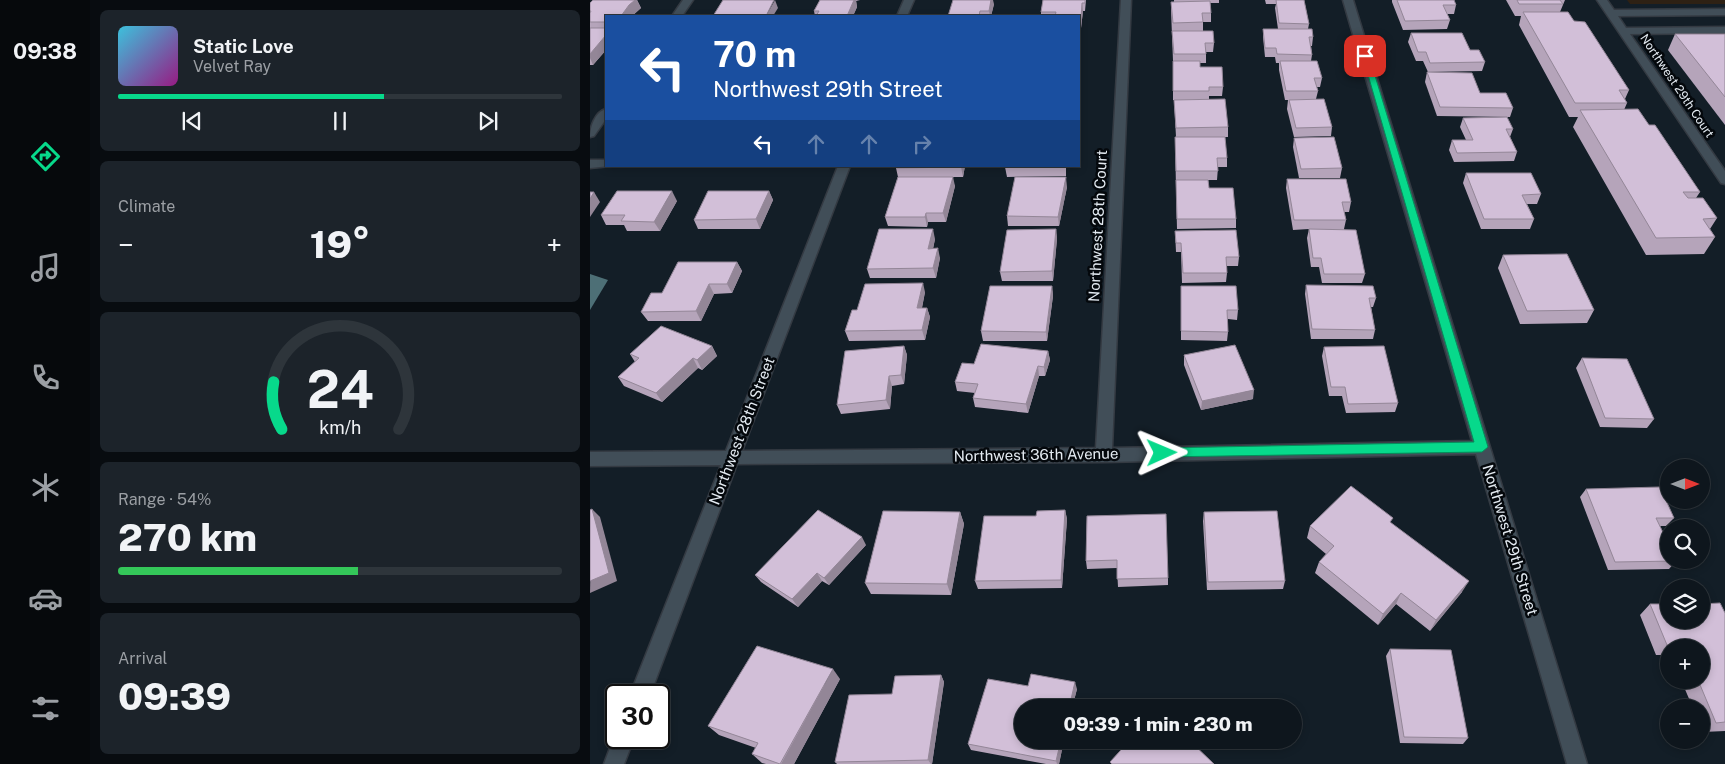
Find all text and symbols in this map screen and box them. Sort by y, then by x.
street label: Northwest 29th Court [1637,32,1717,141]
text: 70 m [713,34,796,75]
text: Static Love [193,35,294,57]
icon: left [630,35,695,100]
pin [1344,35,1386,77]
text: 09:38 [13,38,77,64]
icon: arrive [1351,42,1379,70]
text: Velvet Ray [193,57,271,76]
text: Northwest 29th Street [713,76,943,102]
icon: previous [178,107,206,135]
icon: pause [326,107,354,135]
icon: next [474,107,502,135]
icon: left [749,130,777,158]
icon: ahead [802,130,830,158]
icon: ahead [855,130,883,158]
icon: right [908,130,936,158]
icon: directions [28,139,63,174]
street label: Northwest 28th Court [1085,149,1110,302]
text: Climate [118,197,175,216]
text: 19° [310,222,370,267]
text: − [118,228,134,261]
text: + [546,228,562,261]
icon: music [28,250,63,285]
street label: Northwest 28th Street [705,354,778,507]
text: 24 [306,359,374,420]
icon: phone [28,360,63,395]
text: km/h [319,417,361,438]
position arrow [1135,426,1187,478]
street label: Northwest 36th Avenue [953,445,1119,464]
north arrow [1660,459,1710,509]
map controls [1660,459,1710,749]
street label: Northwest 29th Street [1479,462,1542,617]
icon: climate [28,470,63,505]
text: Range · 54% [118,490,212,509]
text: 270 km [118,515,257,560]
button: search [1660,519,1710,569]
button: layers [1660,579,1710,629]
icon: car [28,581,63,616]
button: + [1660,639,1710,689]
text: Arrival [118,649,167,668]
text: 09:39 [118,674,231,719]
speed limit sign: 30 [605,684,670,749]
icon: filters [28,691,63,726]
button: − [1660,699,1710,749]
text: 09:39 · 1 min · 230 m [1063,713,1253,735]

